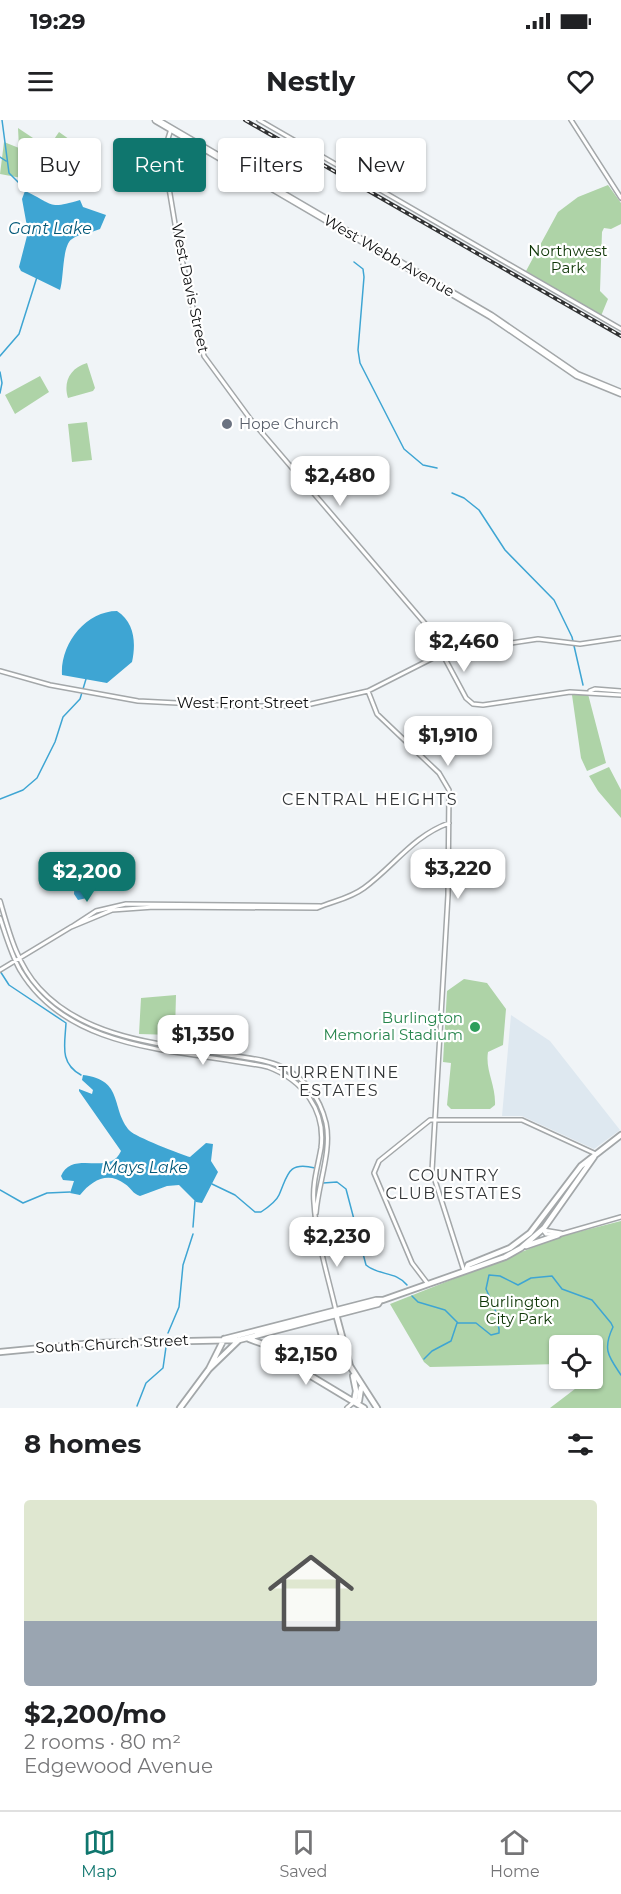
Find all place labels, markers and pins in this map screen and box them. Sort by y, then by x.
place label: Hope Church [239,414,339,433]
marker: Hope Church [220,417,234,431]
pin: $2,480 [291,456,389,507]
pin: $2,460 [415,622,513,673]
pin: $1,910 [399,716,497,767]
pin: $3,220 [409,849,507,900]
pin: $2,200 [38,852,136,903]
place label: Burlington Memorial Stadium [323,1008,463,1044]
pin: $1,350 [154,1015,252,1066]
marker: Burlington Memorial Stadium [468,1020,482,1034]
pin: $2,230 [288,1217,386,1268]
pin: $2,150 [257,1335,355,1386]

